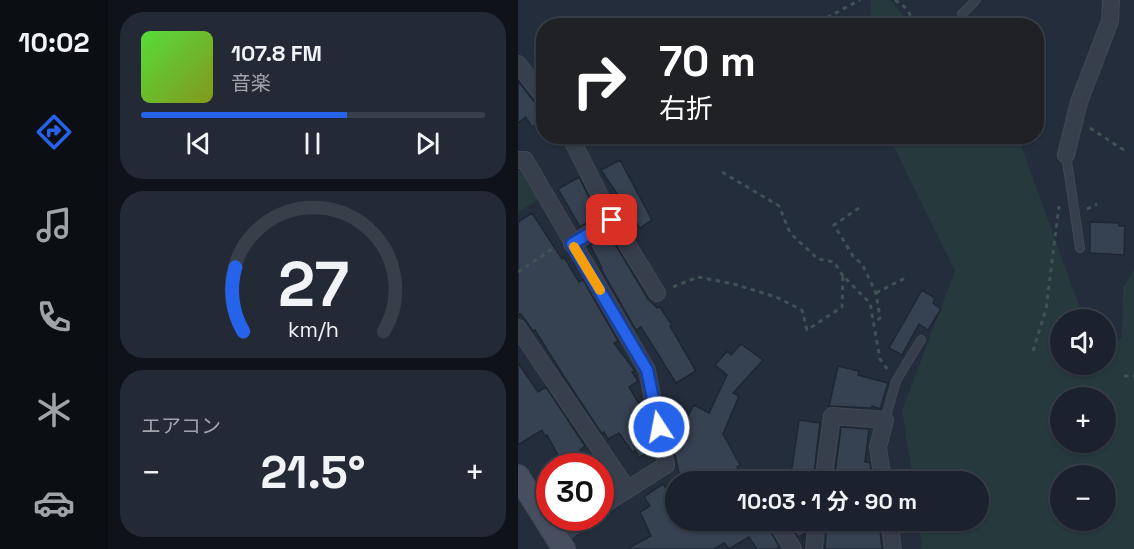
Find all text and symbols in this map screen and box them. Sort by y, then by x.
text: 10:02 [18,25,90,60]
text: 70 m [659,35,756,88]
text: 107.8 FM [231,39,322,67]
icon: right [560,42,638,120]
text: 音楽 [231,70,271,96]
text: 右折 [659,91,713,126]
icon: directions [33,111,75,153]
icon: previous [182,127,215,160]
icon: pause [296,127,329,160]
icon: next [411,127,444,160]
pin [586,194,637,245]
icon: arrive [595,203,628,236]
icon: music [33,204,75,246]
text: 27 [277,245,349,324]
icon: phone [33,296,75,338]
map controls [1050,309,1116,531]
button: sound [1050,309,1116,375]
text: km/h [287,316,339,343]
button: + [1050,387,1116,453]
icon: climate [33,389,75,431]
position arrow [627,395,691,459]
text: エアコン [141,413,221,439]
text: 21.5° [260,444,366,501]
text: − [141,452,161,494]
text: + [465,452,485,494]
speed limit sign: 30 [536,453,614,531]
button: − [1050,465,1116,531]
icon: car [33,482,75,524]
text: 10:03 · 1 分 · 90 m [737,487,917,515]

